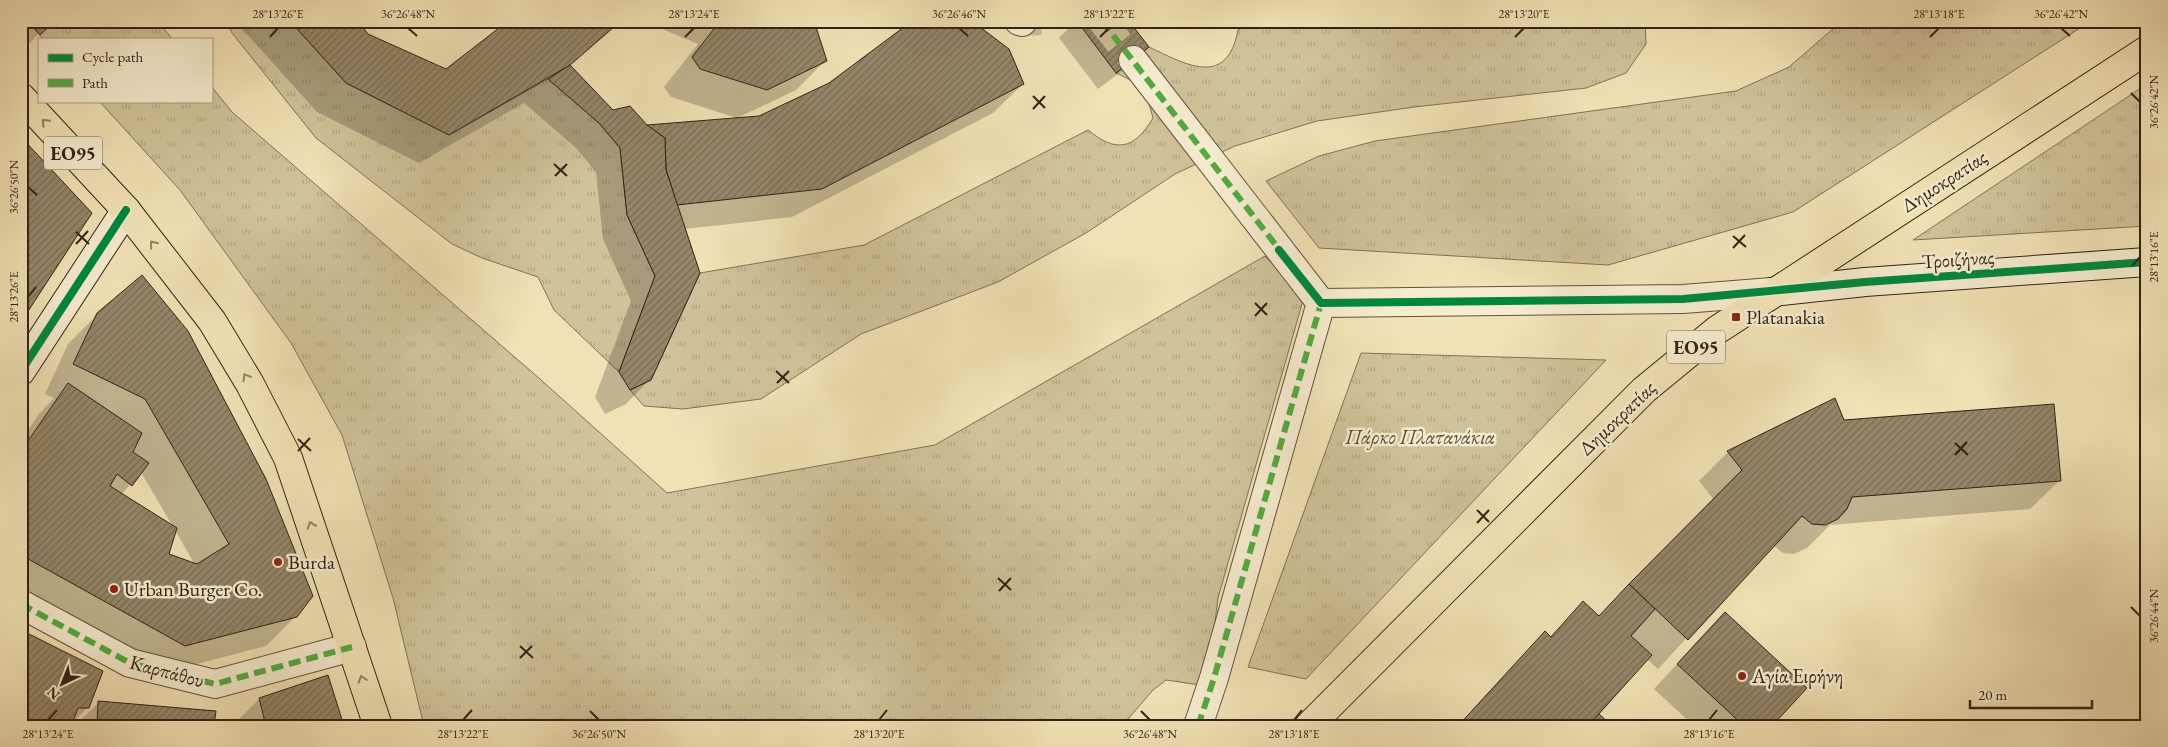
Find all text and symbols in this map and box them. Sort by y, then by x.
text: 28°13'26"E [252,6,304,22]
text: 36°26'48"N [381,6,435,22]
text: 28°13'24"E [668,6,720,22]
text: 36°26'46"N [932,6,986,22]
text: 28°13'22"E [1083,6,1135,22]
text: 28°13'20"E [1498,6,1550,22]
text: 28°13'18"E [1913,6,1965,22]
text: 36°26'42"N [2034,6,2088,22]
legend [38,38,212,102]
text: Cycle path [82,47,144,66]
text: Path [82,73,108,92]
text: 36°26'42"N [2146,75,2162,129]
one-way arrow [42,119,51,128]
road number: ΕΟ95 [44,136,102,170]
street label: Δημοκρατίας [1896,144,1992,218]
text: 36°26'50"N [6,160,22,214]
text: 28°13'16"E [2146,231,2162,283]
one-way arrow [150,241,158,250]
street label: Τροιζήνας [1921,243,1995,275]
text: 28°13'26"E [6,271,22,323]
place label: Platanakia [1746,304,1825,330]
marker: Platanakia [1730,311,1742,323]
road number: ΕΟ95 [1667,331,1725,364]
one-way arrow [242,373,252,382]
street label: Δημοκρατίας [1573,375,1661,461]
park label: Πάρκο Πλατανάκια [1344,424,1495,450]
one-way arrow [307,522,317,530]
place label: Burda [288,549,335,575]
marker: Burda [272,556,284,568]
place label: Urban Burger Co. [124,576,262,602]
marker: Urban Burger Co. [108,583,120,595]
text: 36°26'44"N [2146,589,2162,643]
street label: Καρπάθου [127,649,207,693]
north arrow [38,660,88,710]
place label: Αγία Ειρήνη [1751,663,1843,689]
marker: Αγία Ειρήνη [1736,670,1748,682]
one-way arrow [358,676,368,684]
scale bar [1970,677,2093,709]
text: N [42,683,63,704]
text: 20 m [1978,685,2007,704]
text: 28°13'24"E [22,726,74,742]
text: 28°13'22"E [437,726,489,742]
text: 36°26'50"N [572,726,626,742]
text: 28°13'20"E [853,726,905,742]
text: 36°26'48"N [1123,726,1177,742]
text: 28°13'18"E [1268,726,1320,742]
text: 28°13'16"E [1683,726,1735,742]

